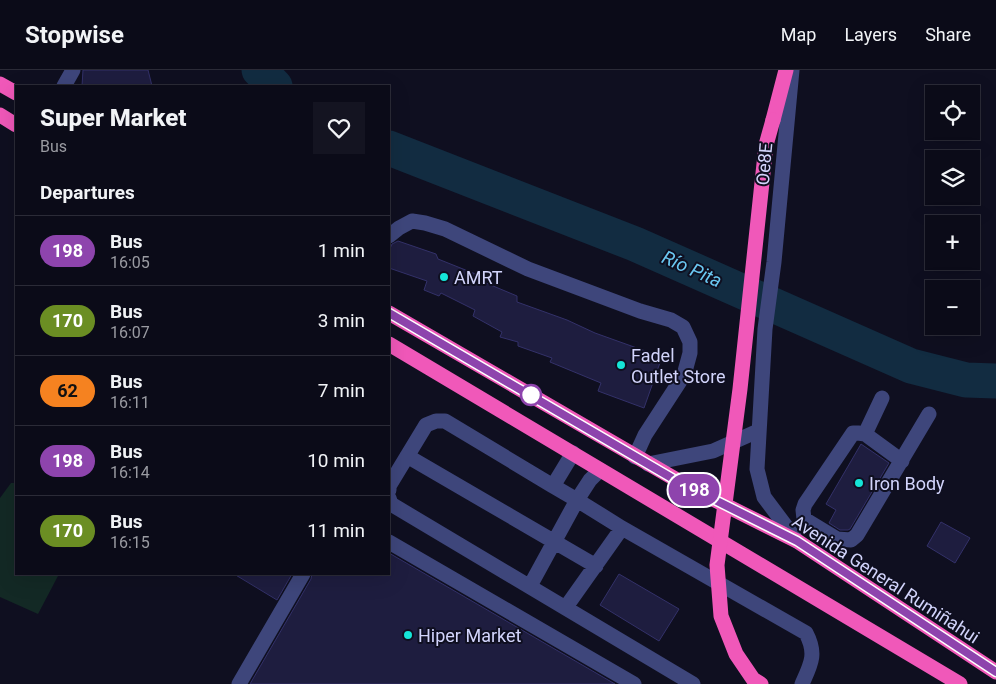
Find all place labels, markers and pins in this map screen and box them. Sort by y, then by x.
place label: AMRT [454,267,503,288]
marker: AMRT [438,271,450,283]
place label: Fadel Outlet Store [631,345,726,387]
marker: Fadel Outlet Store [615,359,627,371]
unlabelled marker [520,384,542,406]
place label: Iron Body [869,473,945,494]
marker: Iron Body [853,477,865,489]
place label: Hiper Market [418,625,522,646]
marker: Hiper Market [402,629,414,641]

